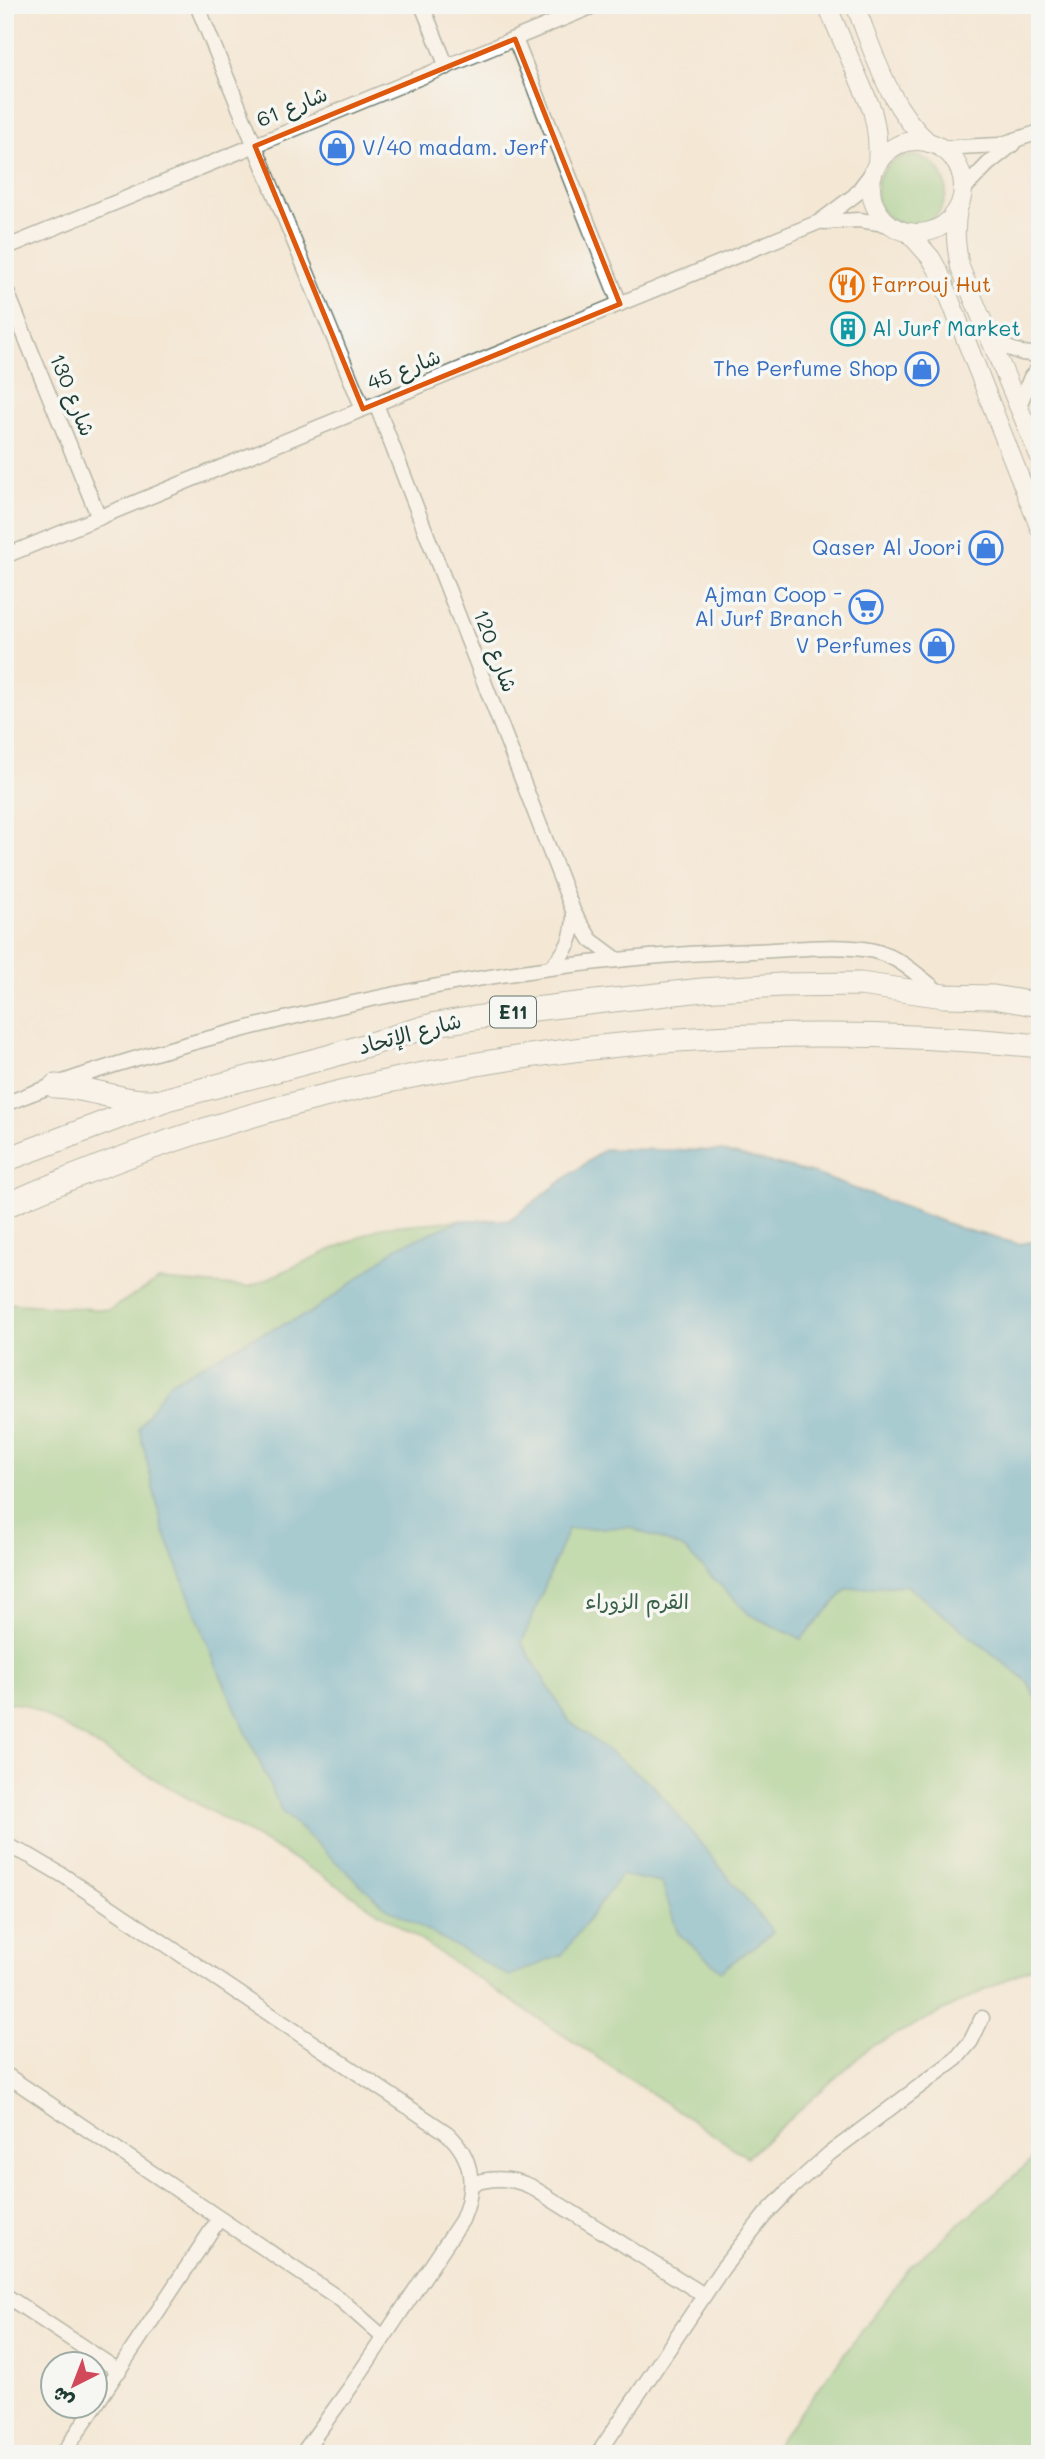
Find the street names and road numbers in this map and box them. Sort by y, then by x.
street label: شارع 61 [252,79,332,135]
street label: شارع 45 [363,342,445,398]
street label: شارع 130 [42,349,102,441]
street label: شارع 120 [466,605,524,697]
road number: E11 [490,996,536,1028]
street label: شارع الإتحاد [355,1006,465,1062]

